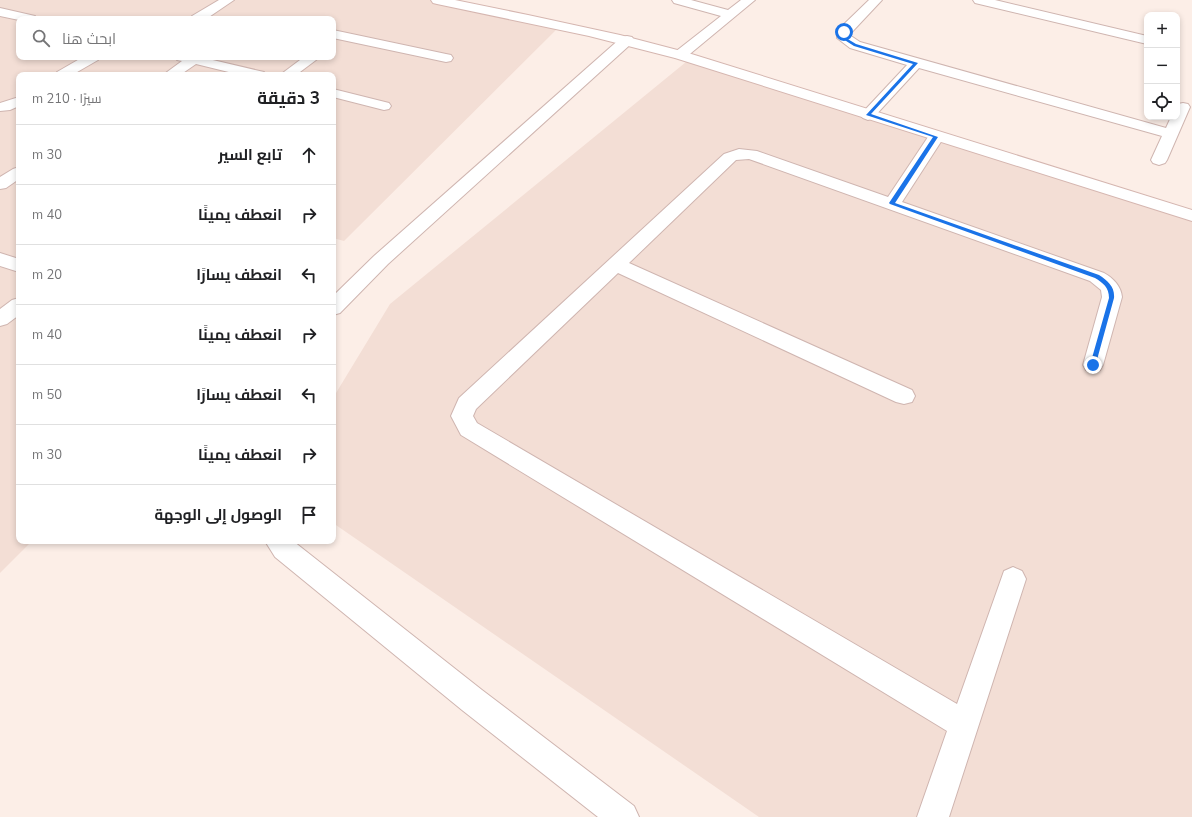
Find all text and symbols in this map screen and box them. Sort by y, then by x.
map controls [1144,12,1180,120]
button: + [1144,12,1180,48]
search box [16,16,336,60]
route start [835,23,853,41]
icon: search [30,27,52,49]
text: ابحث هنا [62,29,116,49]
button: − [1144,48,1180,84]
button: locate [1144,84,1180,120]
text: 3 دقيقة [257,87,320,110]
text: سيرًا · 210 m [32,90,102,108]
icon: ahead [298,144,320,166]
text: تابع السير [218,145,282,165]
text: 30 m [32,146,62,164]
icon: right [298,204,320,226]
text: انعطف يمينًا [198,205,282,225]
text: 40 m [32,206,62,224]
icon: left [298,264,320,286]
text: انعطف يسارًا [196,265,282,285]
text: 20 m [32,266,62,284]
icon: right [298,324,320,346]
text: انعطف يمينًا [198,325,282,345]
text: 40 m [32,326,62,344]
route end [1084,356,1102,374]
icon: left [298,384,320,406]
text: انعطف يسارًا [196,385,282,405]
text: 50 m [32,386,62,404]
icon: right [298,444,320,466]
text: انعطف يمينًا [198,445,282,465]
text: 30 m [32,446,62,464]
icon: arrive [298,504,320,526]
text: الوصول إلى الوجهة [154,505,282,525]

